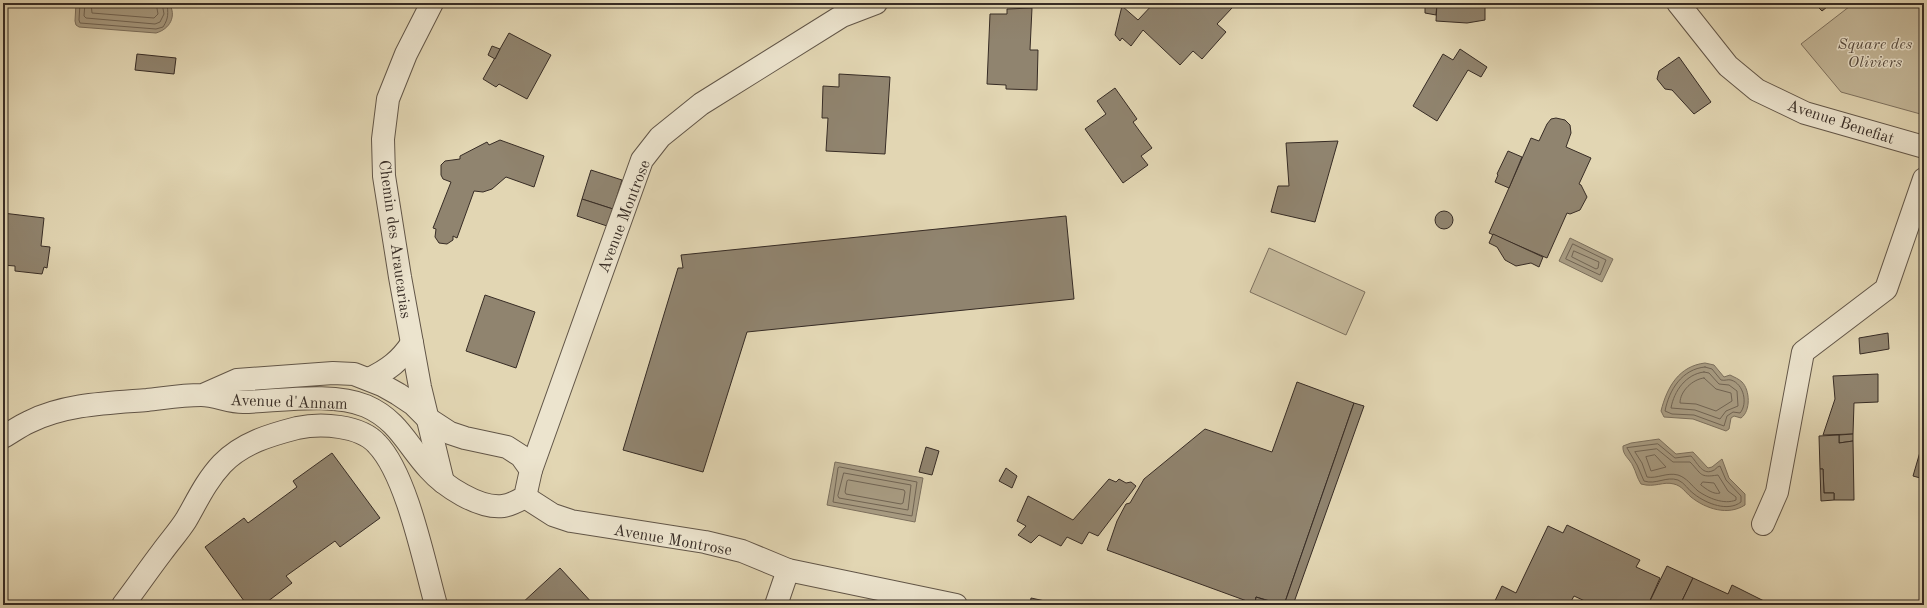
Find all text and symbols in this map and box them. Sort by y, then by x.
park label: Square des Oliviers [1837,37,1913,71]
street label: Avenue Benefiat [1785,98,1896,148]
street label: Avenue Montrose [596,158,654,275]
street label: Chemin des Araucarias [375,159,413,320]
street label: Avenue d'Annam [230,393,348,413]
street label: Avenue Montrose [612,523,733,559]

